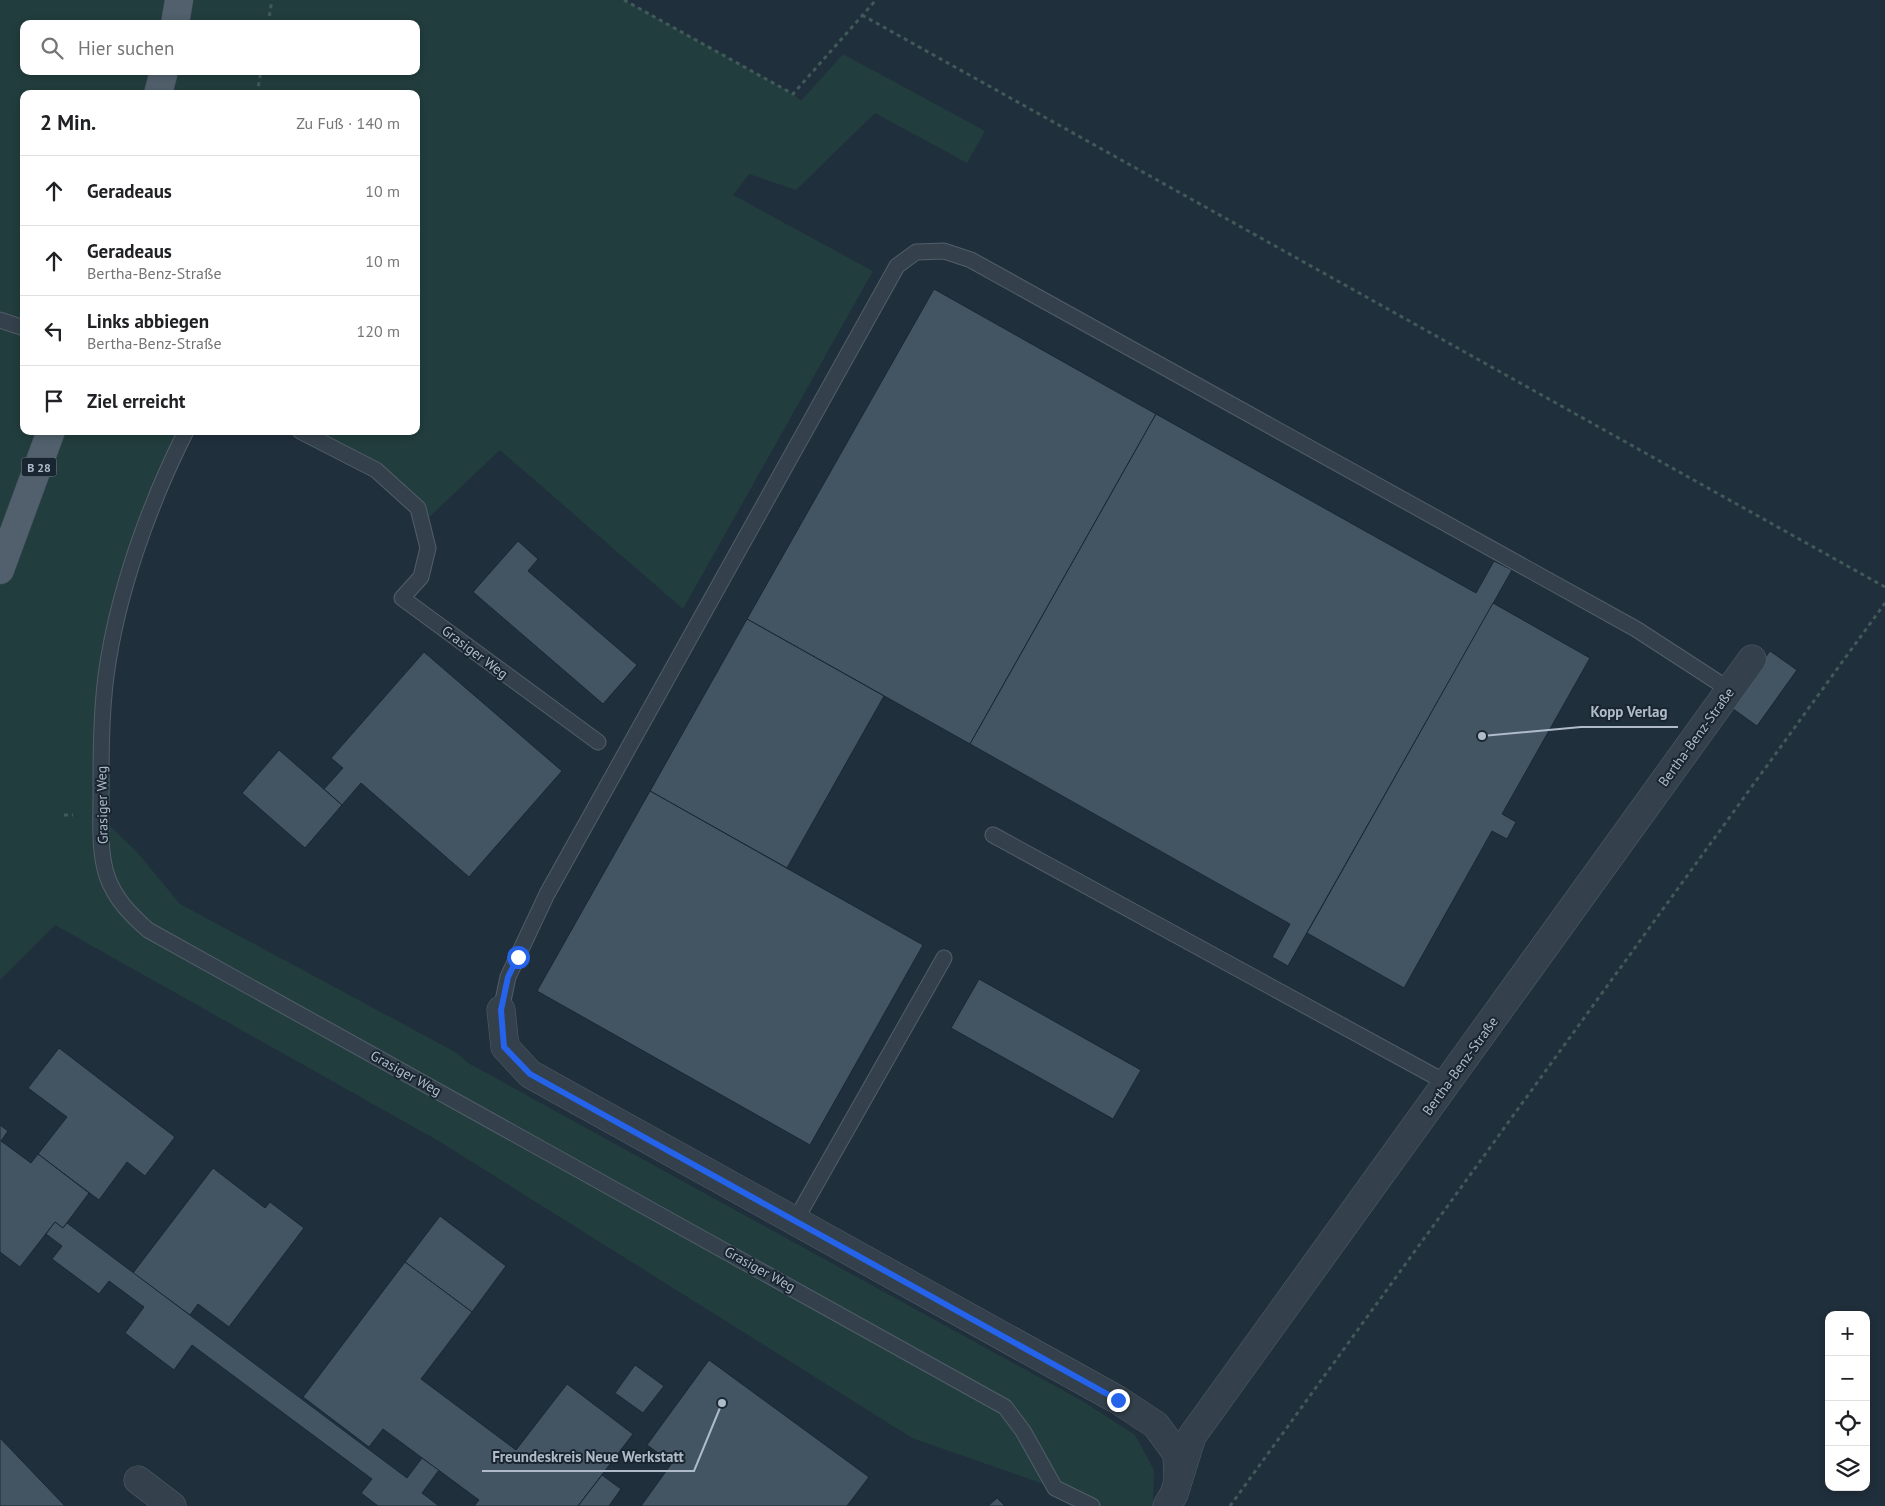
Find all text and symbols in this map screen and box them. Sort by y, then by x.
search box [20,20,420,75]
icon: search [38,34,66,62]
text: Hier suchen [78,36,174,60]
text: 2 Min. [40,109,96,136]
text: Zu Fuß · 140 m [296,113,400,133]
icon: ahead [40,177,68,205]
text: Geradeaus [87,179,172,203]
text: 10 m [365,181,400,201]
text: Geradeaus [87,239,172,263]
icon: ahead [40,247,68,275]
text: 10 m [365,251,400,271]
text: Bertha-Benz-Straße [87,263,222,283]
text: Links abbiegen [87,309,209,333]
icon: left [40,317,68,345]
text: 120 m [357,321,400,341]
text: Bertha-Benz-Straße [87,333,222,353]
icon: arrive [40,387,68,415]
text: Ziel erreicht [87,389,185,413]
road number: B 28 [22,458,56,477]
street label: Grasiger Weg [438,621,512,683]
street label: Bertha-Benz-Straße [1654,684,1738,790]
callout: Kopp Verlag [1581,697,1678,727]
text: Kopp Verlag [1591,702,1667,721]
street label: Grasiger Weg [92,766,112,844]
route start [507,946,530,969]
street label: Bertha-Benz-Straße [1418,1013,1502,1119]
street label: Grasiger Weg [367,1046,445,1100]
street label: Grasiger Weg [721,1242,799,1296]
map controls [1825,1311,1870,1491]
button: + [1825,1311,1870,1356]
button: − [1825,1356,1870,1401]
route end [1107,1389,1130,1412]
button: locate [1825,1401,1870,1446]
callout: Freundeskreis Neue Werkstatt [482,1441,694,1471]
button: layers [1825,1446,1870,1491]
text: Freundeskreis Neue Werkstatt [492,1447,685,1466]

